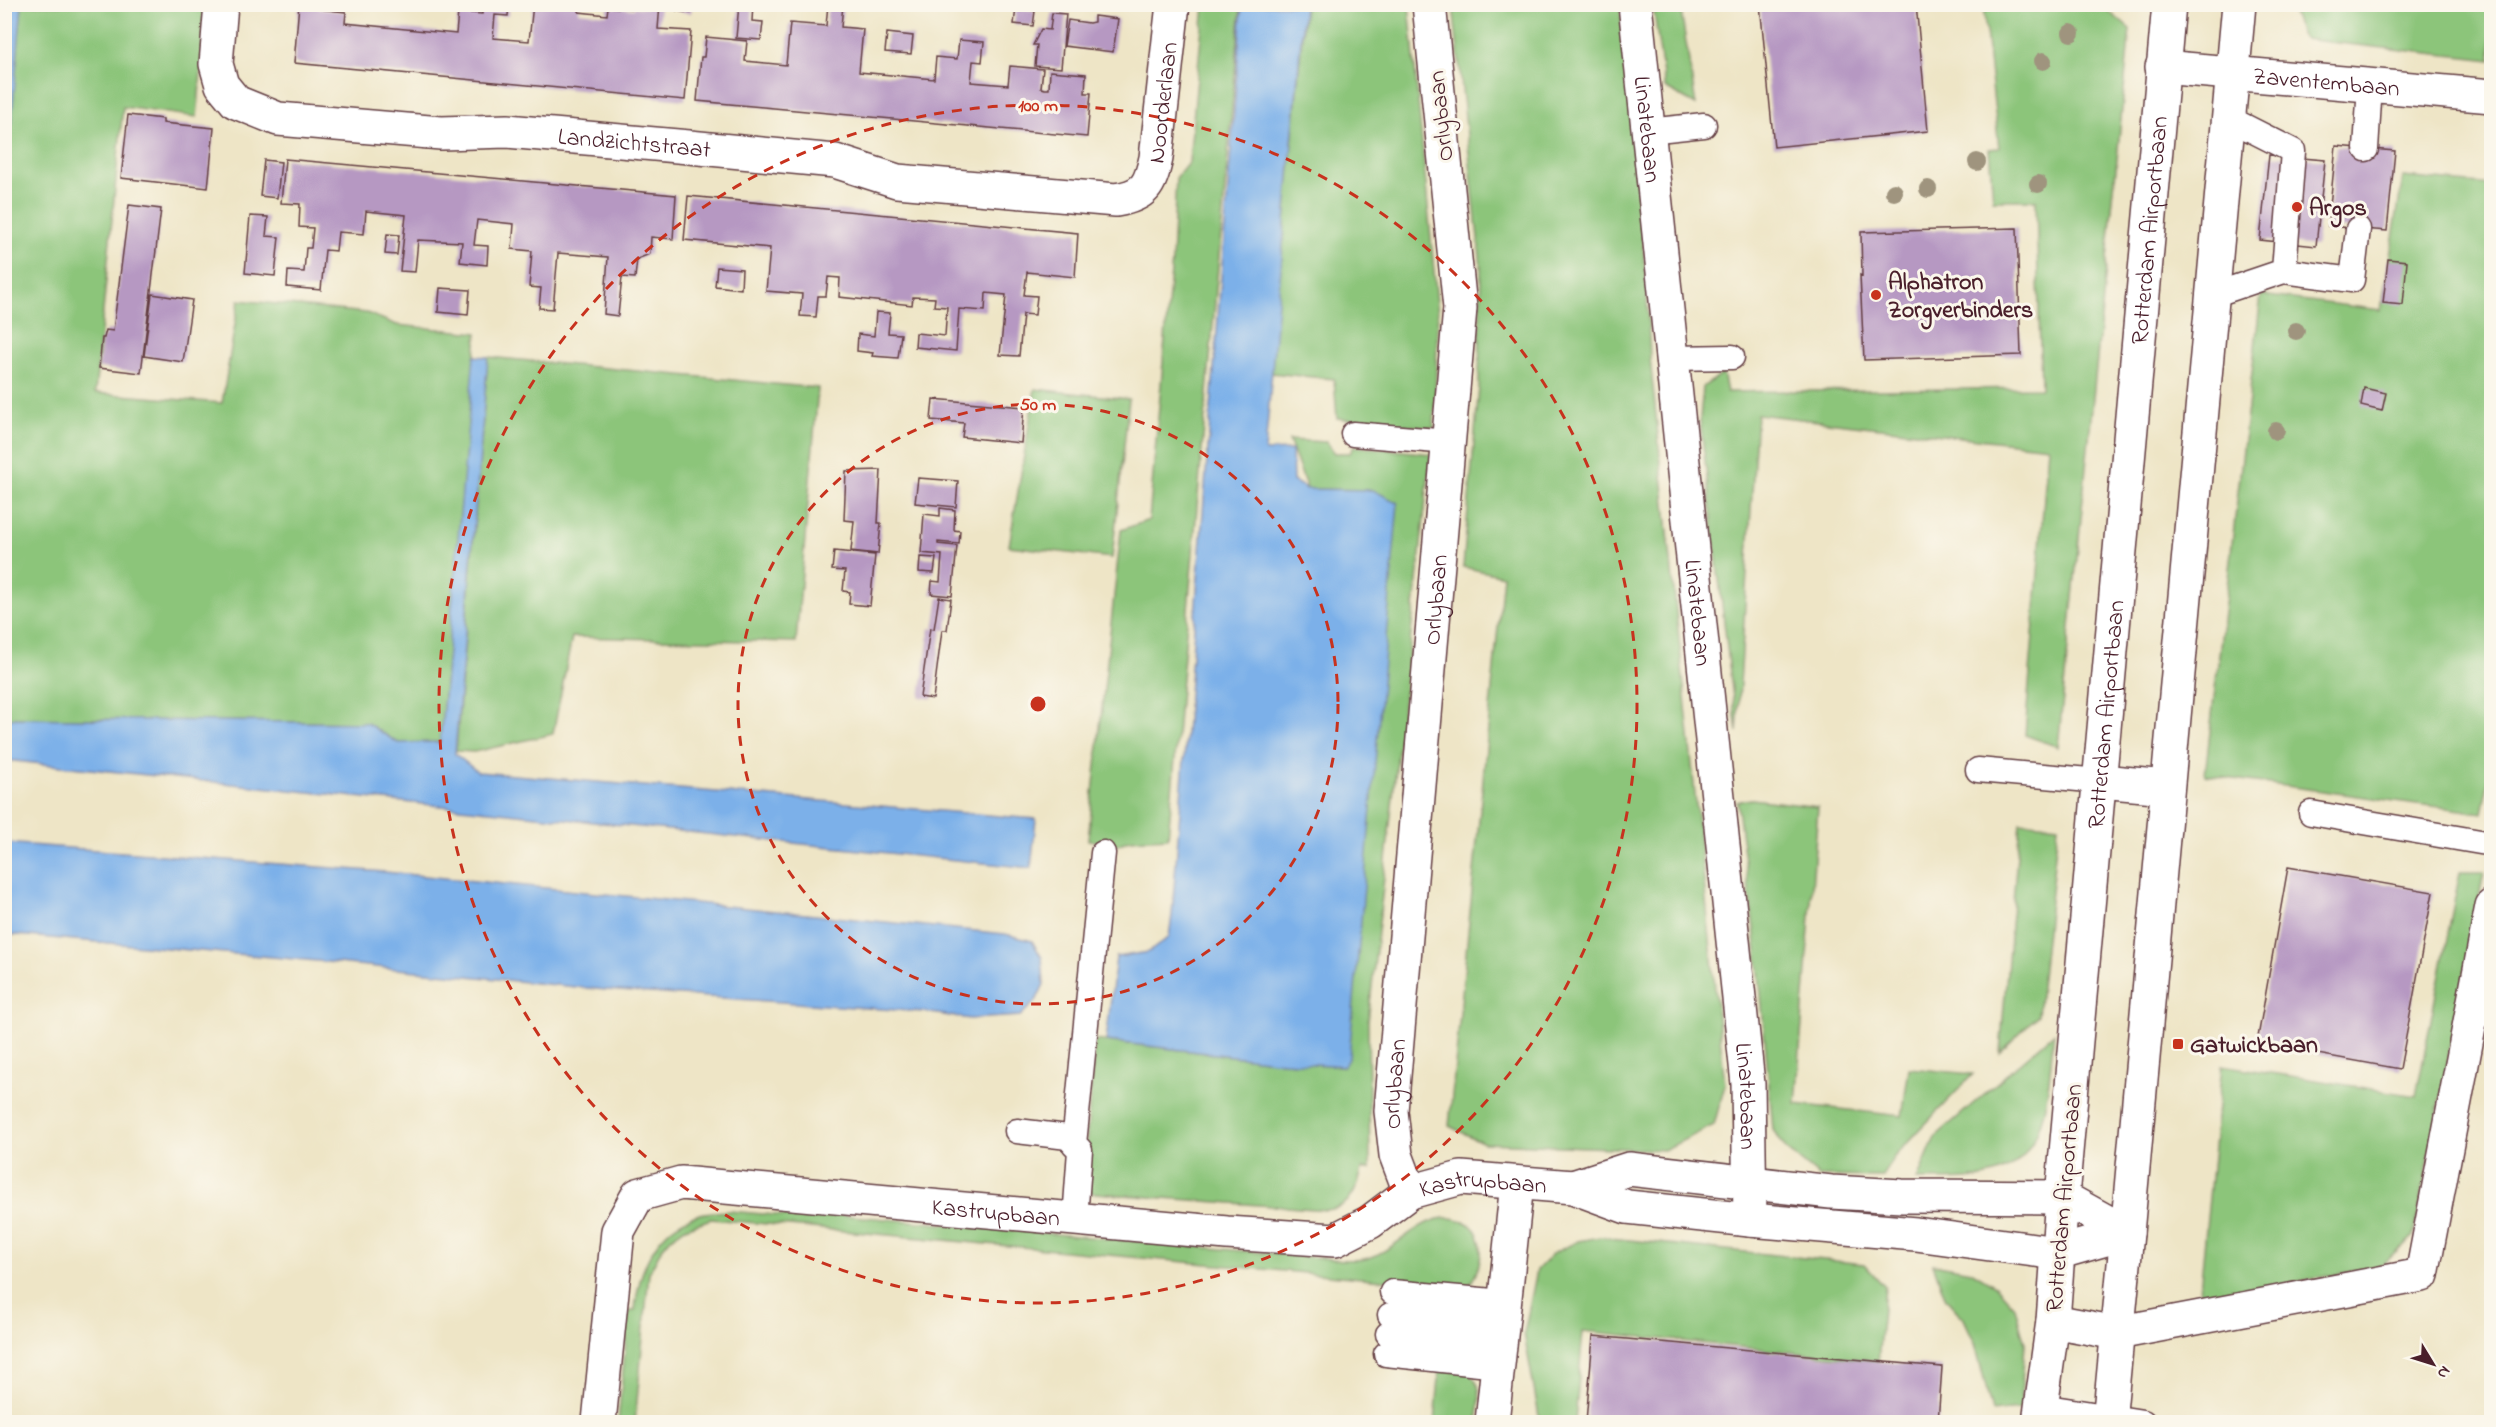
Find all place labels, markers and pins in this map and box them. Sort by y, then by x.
place label: Argos [2309,192,2367,228]
marker: Argos [2290,200,2304,214]
place label: Alphatron Zorgverbinders [1888,266,2033,330]
marker: Alphatron Zorgverbinders [1869,288,1883,302]
centre of rings [1028,694,1048,714]
place label: Gatwickbaan [2190,1029,2318,1064]
marker: Gatwickbaan [2171,1037,2185,1051]

